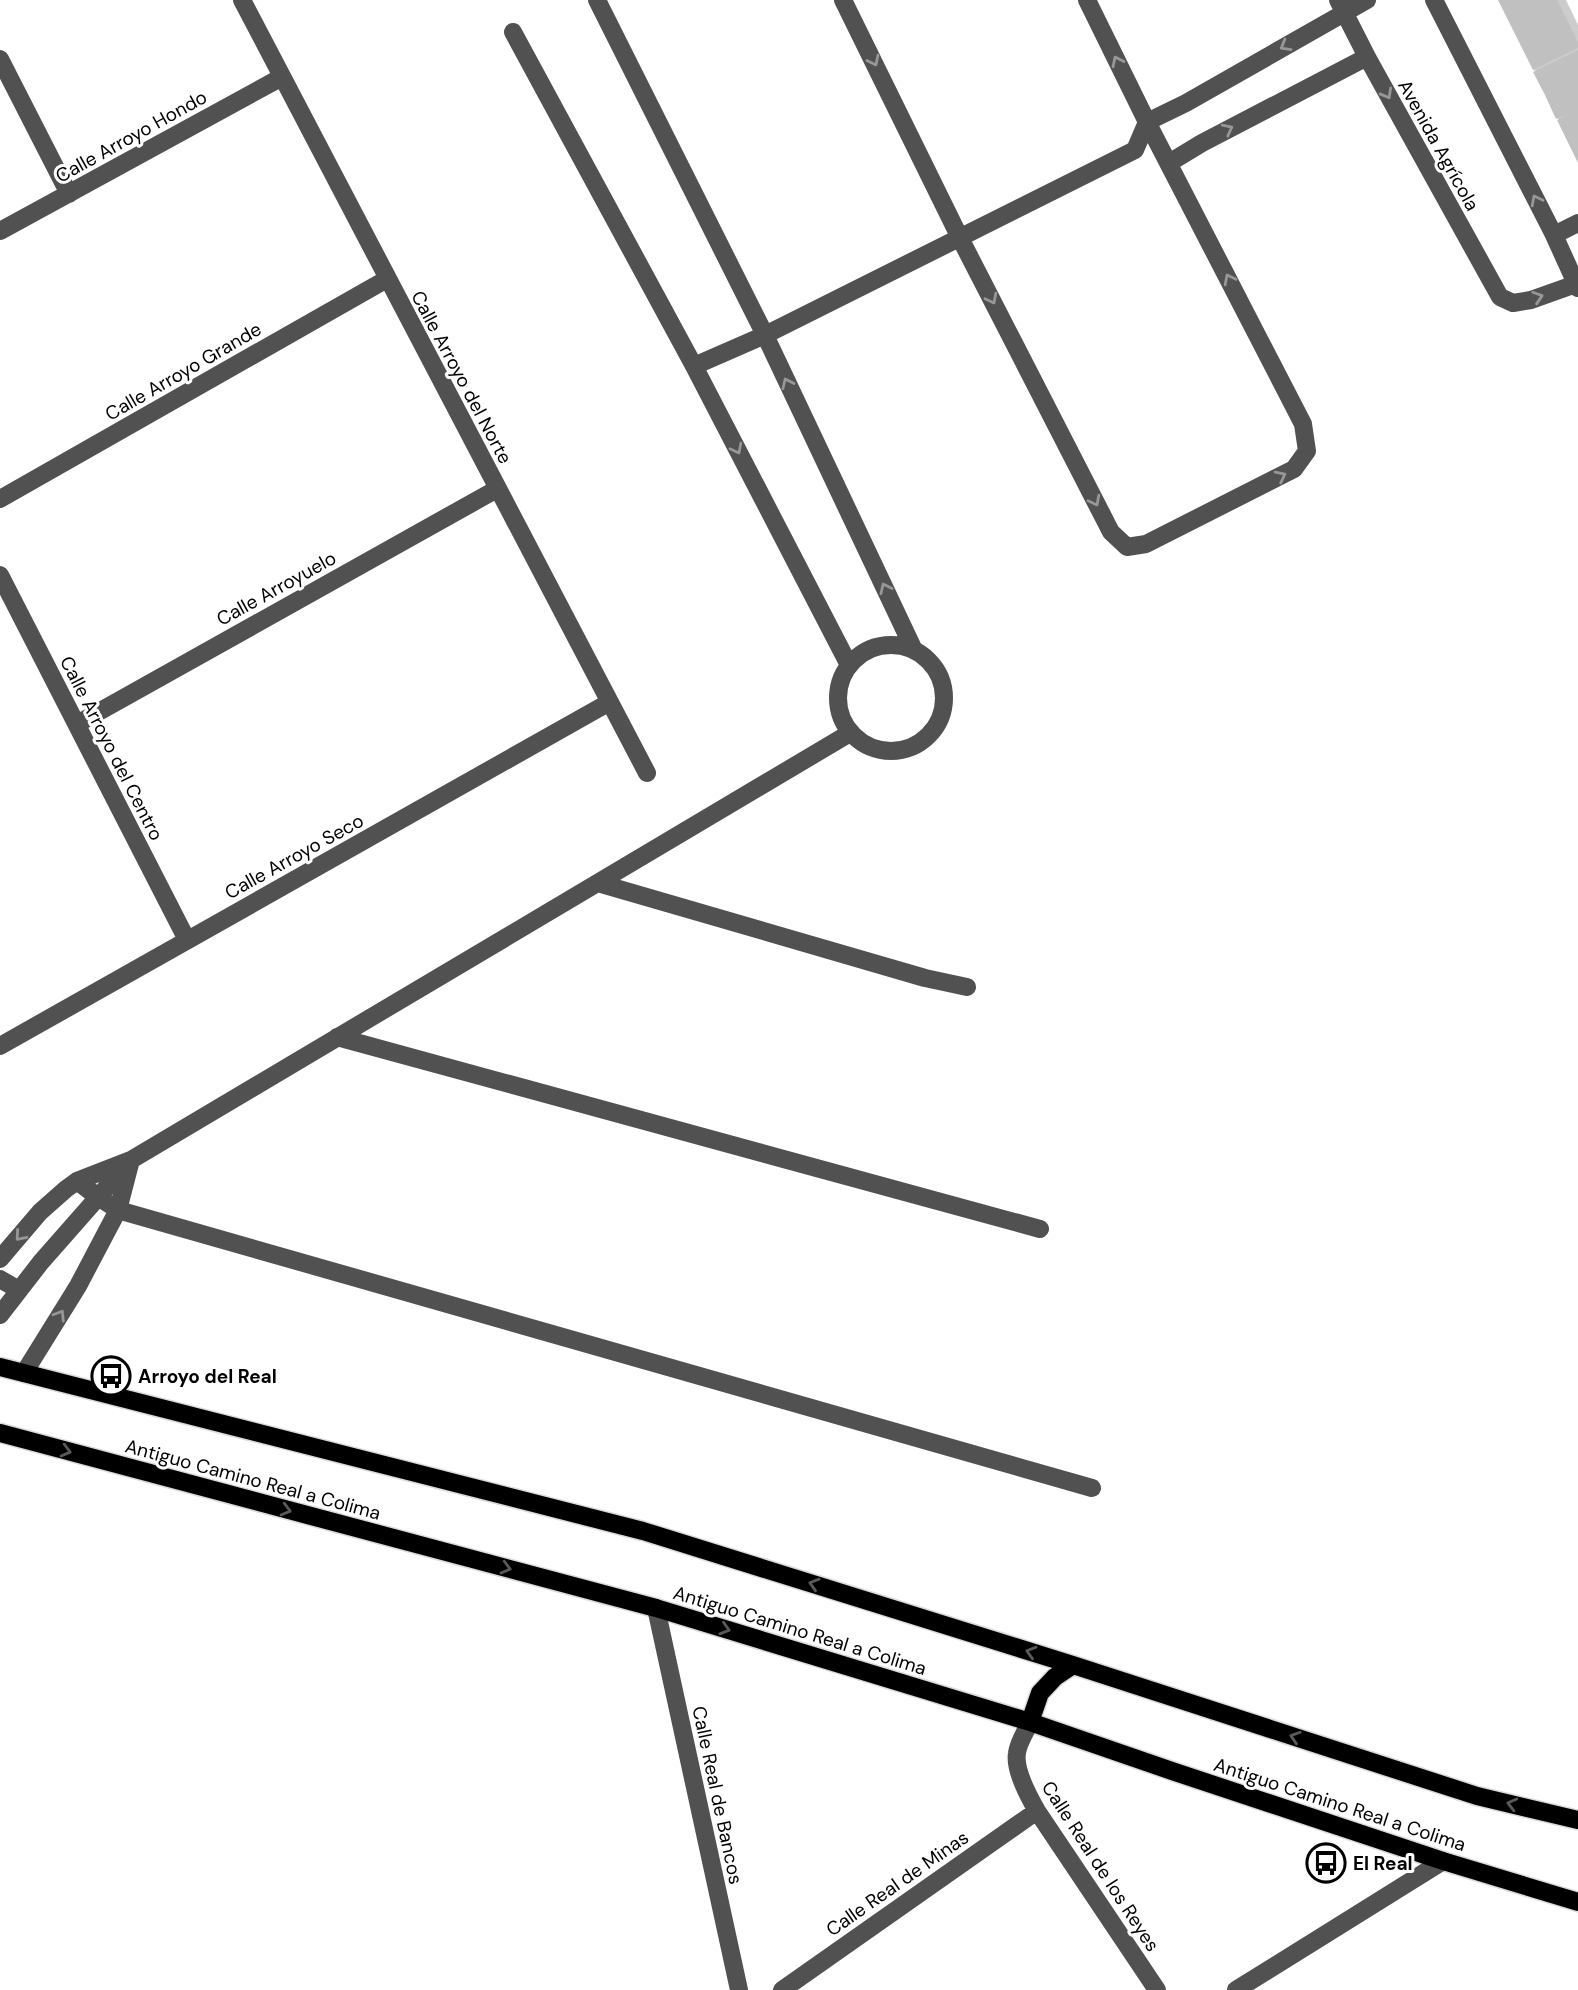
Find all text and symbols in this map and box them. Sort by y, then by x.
one-way arrow [1280,38,1292,51]
one-way arrow [865,54,879,66]
one-way arrow [1111,56,1125,68]
street label: Avenida Agrícola [1392,75,1485,215]
street label: Calle Arroyo Hondo [51,84,211,188]
one-way arrow [1379,86,1392,99]
one-way arrow [1221,124,1233,138]
one-way arrow [1531,195,1545,207]
one-way arrow [1223,274,1237,286]
street label: Calle Arroyo del Norte [405,286,518,468]
one-way arrow [983,291,997,304]
one-way arrow [1532,291,1544,306]
street label: Calle Arroyo Grande [101,316,266,426]
one-way arrow [782,378,796,390]
one-way arrow [729,441,742,454]
one-way arrow [1274,470,1286,484]
one-way arrow [1087,494,1100,506]
street label: Calle Arroyuelo [212,545,340,632]
one-way arrow [879,583,893,595]
street label: Calle Arroyo del Centro [54,652,169,845]
street label: Calle Arroyo Seco [220,808,368,905]
one-way arrow [15,1227,28,1240]
one-way arrow [52,1309,65,1322]
bus stop icon: Arroyo del Real [90,1355,132,1397]
place label: Arroyo del Real [138,1364,277,1389]
street label: Antiguo Camino Real a Colima [122,1433,383,1526]
one-way arrow [60,1443,72,1457]
one-way arrow [280,1501,292,1516]
one-way arrow [500,1560,512,1574]
one-way arrow [808,1578,820,1593]
street label: Antiguo Camino Real a Colima [670,1580,930,1681]
one-way arrow [719,1620,731,1635]
one-way arrow [1026,1645,1038,1660]
street label: Calle Real de Bancos [686,1704,749,1886]
one-way arrow [1289,1730,1301,1745]
street label: Antiguo Camino Real a Colima [1211,1752,1469,1857]
street label: Calle Real de los Reyes [1036,1776,1165,1956]
one-way arrow [1506,1798,1518,1812]
street label: Calle Real de Minas [821,1825,973,1942]
bus stop icon: El Real [1305,1842,1347,1884]
place label: El Real [1353,1851,1413,1876]

